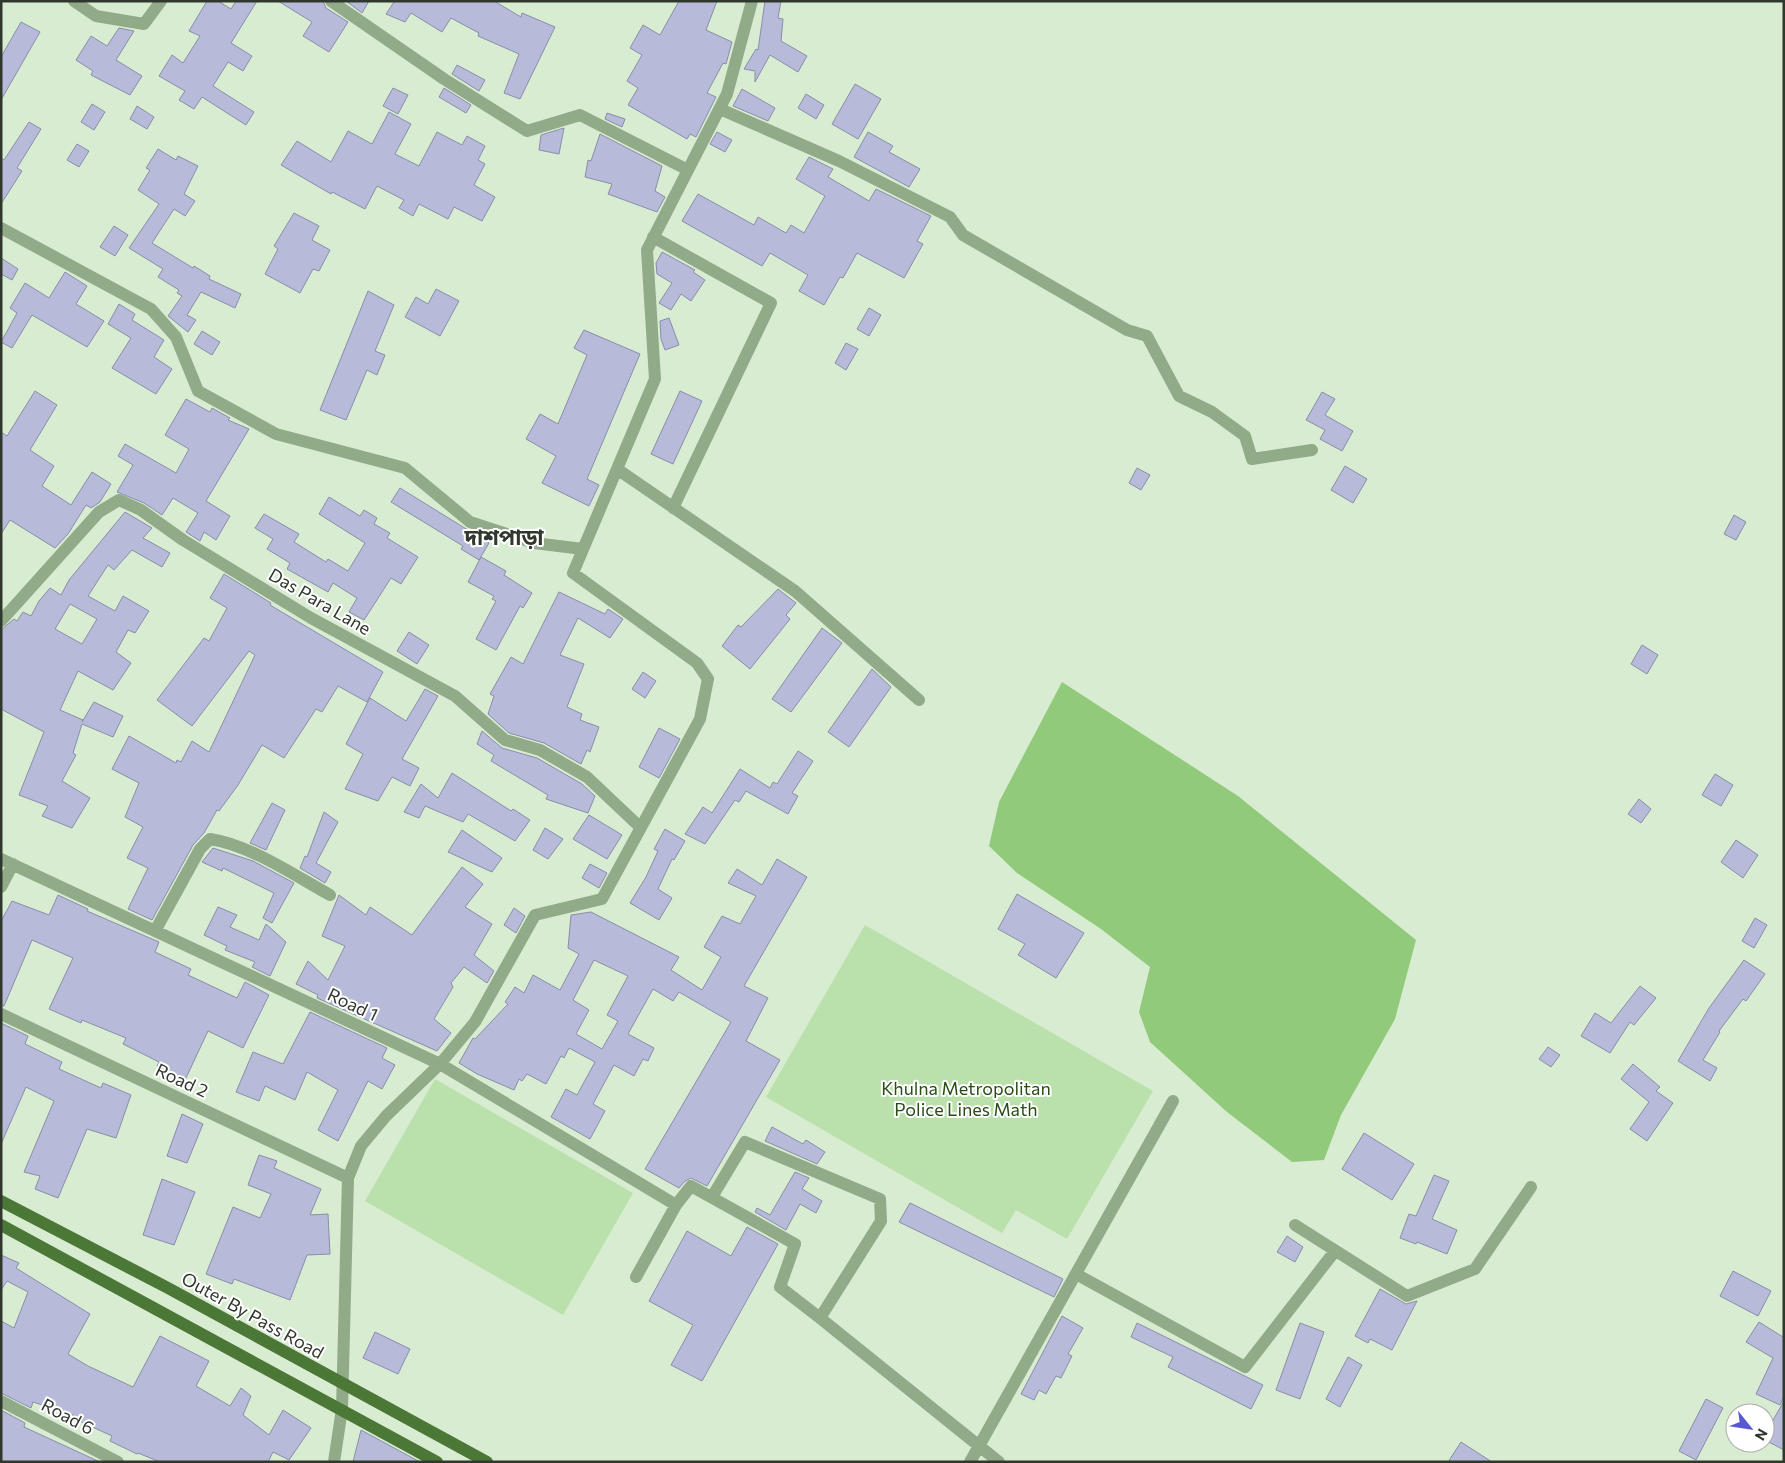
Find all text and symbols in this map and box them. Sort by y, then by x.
district label: দাশপাড়া [464,523,544,550]
street label: Das Para Lane [265,563,375,639]
street label: Road 1 [324,983,382,1025]
street label: Road 2 [152,1058,212,1102]
park label: Khulna Metropolitan Police Lines Math [881,1077,1051,1120]
street label: Outer By Pass Road [178,1267,328,1363]
street label: Road 6 [38,1393,98,1439]
north arrow [1725,1403,1775,1453]
text: N [1752,1426,1772,1444]

